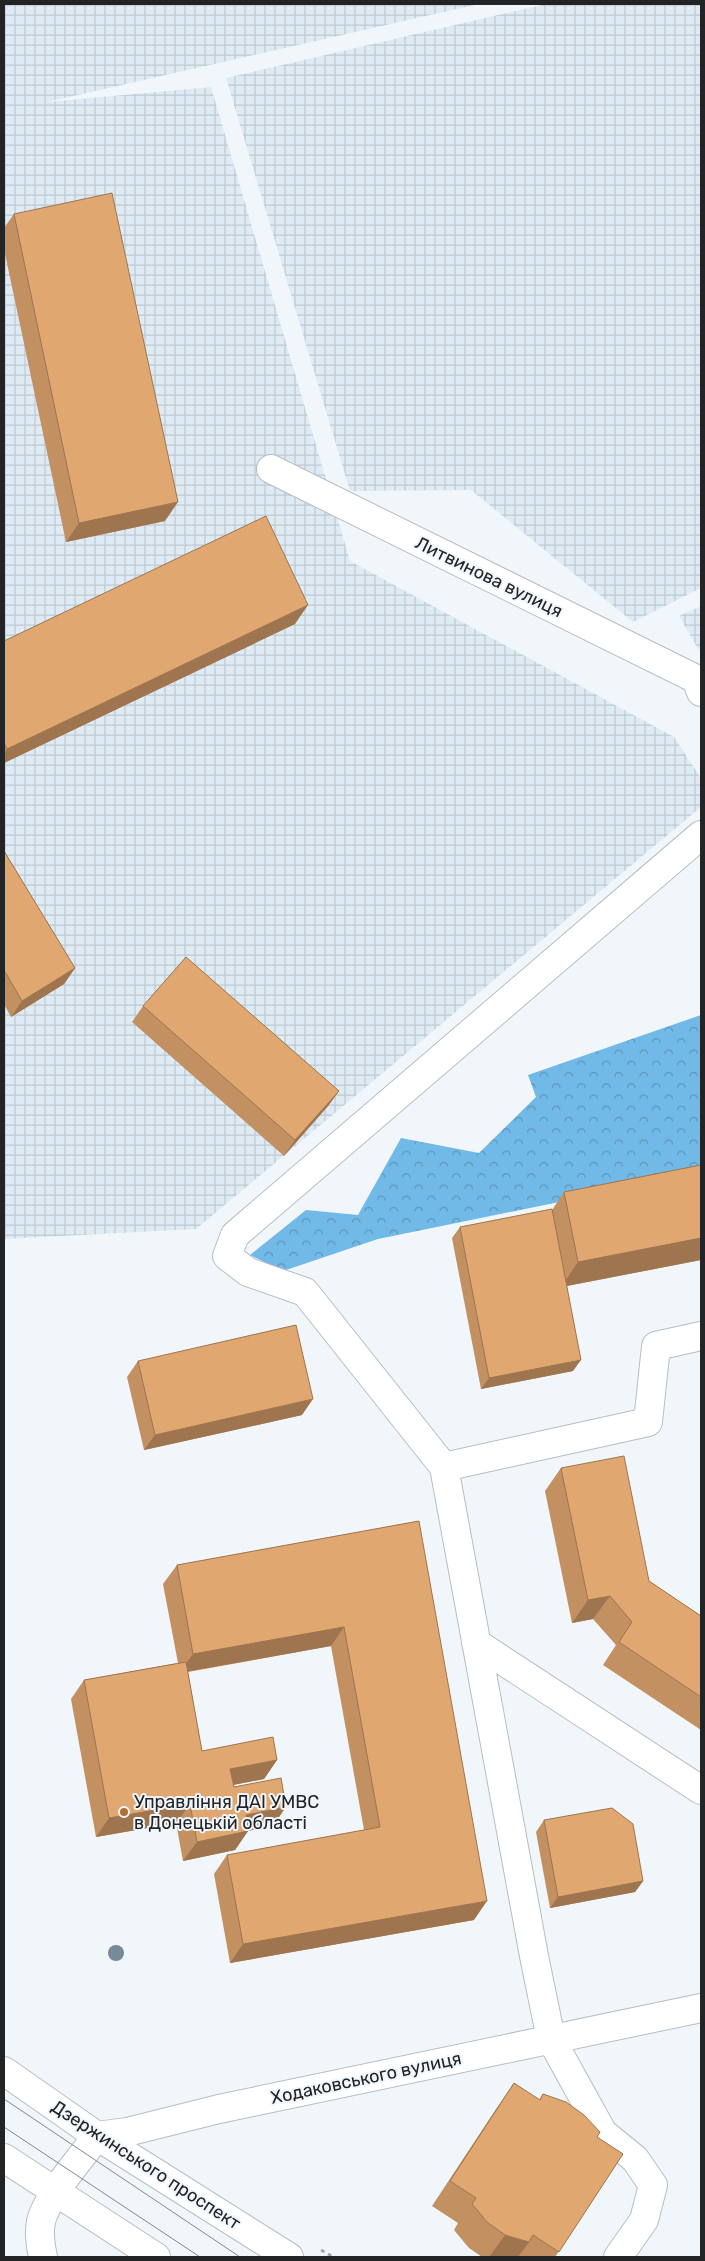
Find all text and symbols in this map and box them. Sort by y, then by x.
street label: Литвинова вулиця [412,532,566,622]
place label: Управління ДАІ УМВС в Донецькій області [134,1791,319,1834]
marker: Управління ДАІ УМВС в Донецькій області [118,1806,130,1818]
street label: Ходаковського вулиця [269,2047,463,2109]
street label: Дзержинського проспект [47,2096,245,2234]

